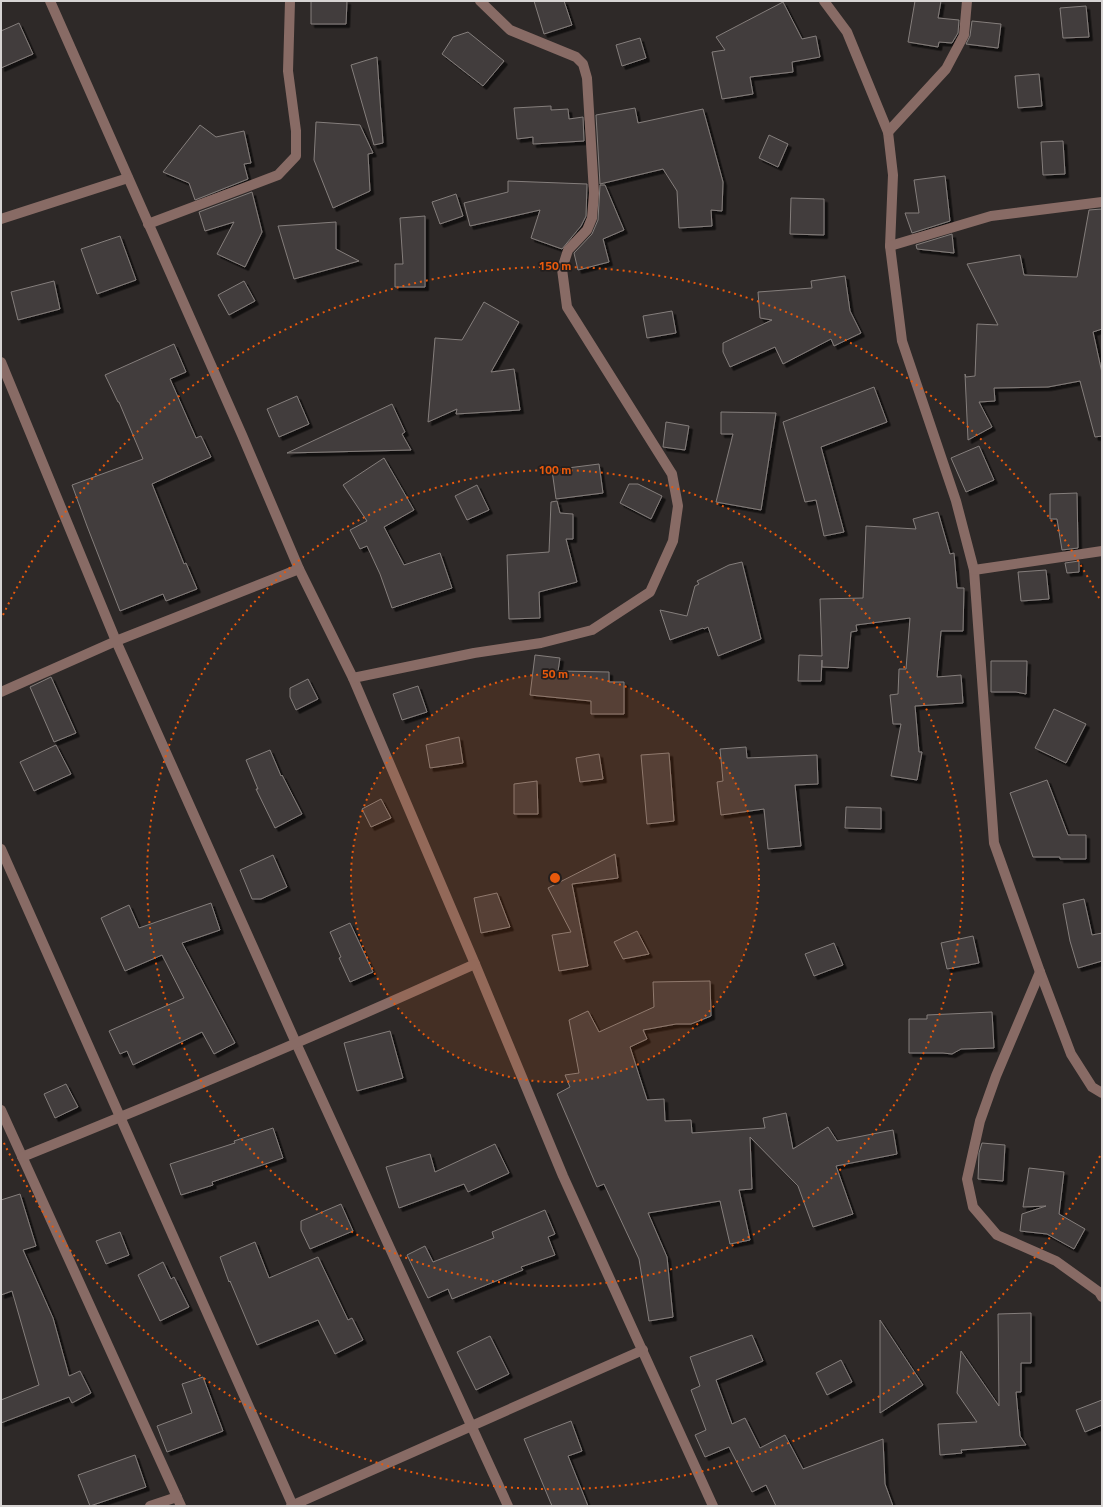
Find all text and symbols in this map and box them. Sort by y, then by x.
text: 150 m [539,256,571,275]
text: 100 m [539,460,571,479]
text: 50 m [542,664,568,683]
centre of rings [548,871,562,885]

